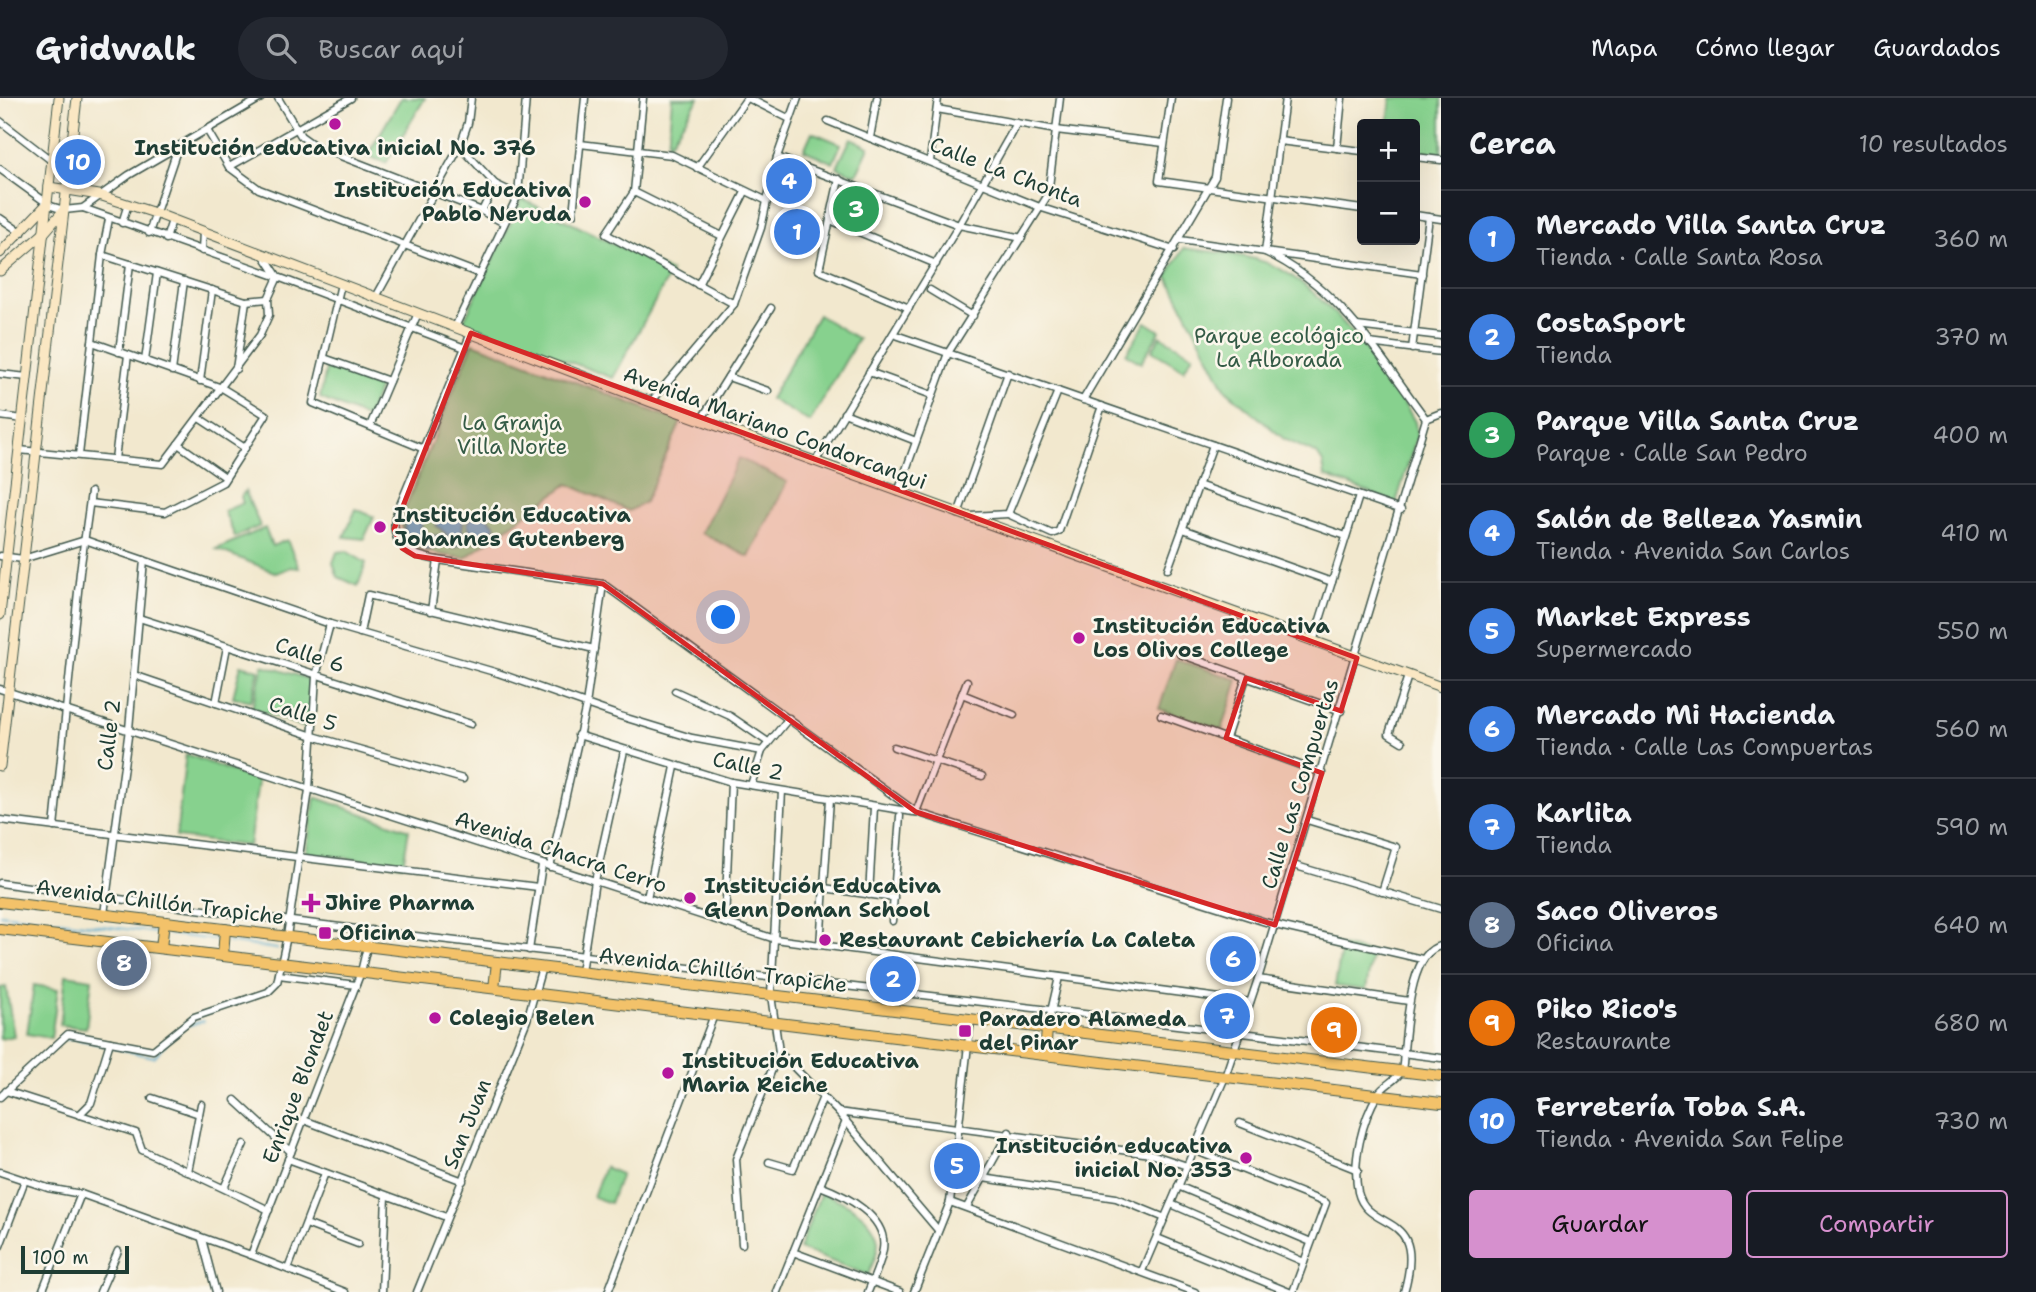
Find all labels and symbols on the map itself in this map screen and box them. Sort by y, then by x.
marker: Institución educativa inicial No. 376 [327,116,343,132]
street label: Calle La Chonta [926,130,1086,214]
place label: Institución educativa inicial No. 376 [134,134,536,162]
pin: 10 [55,136,101,188]
pin: 4 [766,155,812,207]
place label: Institución Educativa Pablo Neruda [334,176,572,228]
pin: 3 [833,183,879,235]
marker: Institución Educativa Pablo Neruda [577,194,593,210]
pin: 1 [774,206,820,258]
park label: Parque ecológico La Alborada [1194,322,1364,374]
street label: Avenida Mariano Condorcanqui [619,360,931,496]
park label: La Granja Villa Norte [457,409,567,461]
place label: Institución Educativa Johannes Gutenberg [394,501,632,553]
marker: Institución Educativa Johannes Gutenberg [372,519,388,535]
your location [706,600,740,634]
place label: Institución Educativa Los Olivos College [1093,612,1331,664]
marker: Institución Educativa Los Olivos College [1071,630,1087,646]
street label: Calle 6 [272,631,348,679]
street label: Calle Las Compuertas [1255,675,1345,893]
street label: Calle 5 [265,690,341,738]
street label: Calle 2 [91,698,127,772]
street label: Calle 2 [710,745,786,787]
street label: Avenida Chacra Cerro [451,804,671,900]
place label: Institución Educativa Glenn Doman School [704,872,942,924]
street label: Avenida Chillón Trapiche [34,873,286,931]
place label: Jhire Pharma [325,889,475,917]
marker: Institución Educativa Glenn Doman School [682,890,698,906]
marker: Jhire Pharma [303,895,319,911]
place label: Oficina [339,919,416,947]
marker: Oficina [317,925,333,941]
place label: Restaurant Cebichería La Caleta [839,926,1196,954]
marker: Restaurant Cebichería La Caleta [817,932,833,948]
pin: 6 [1210,933,1256,985]
pin: 8 [101,937,147,989]
street label: Avenida Chillón Trapiche [597,941,849,999]
pin: 2 [870,953,916,1005]
pin: 7 [1204,990,1250,1042]
place label: Colegio Belen [449,1004,594,1032]
pin: 9 [1311,1004,1357,1056]
place label: Paradero Alameda del Pinar [979,1005,1187,1057]
street label: Enrique Blondet [256,1006,340,1168]
marker: Colegio Belen [427,1010,443,1026]
marker: Paradero Alameda del Pinar [957,1023,973,1039]
place label: Institución Educativa Maria Reiche [682,1047,920,1099]
marker: Institución Educativa Maria Reiche [660,1065,676,1081]
street label: San Juan [436,1075,498,1173]
place label: Institución educativa inicial No. 353 [996,1132,1233,1184]
pin: 5 [934,1140,980,1192]
marker: Institución educativa inicial No. 353 [1238,1150,1254,1166]
scale bar [21,1243,130,1275]

